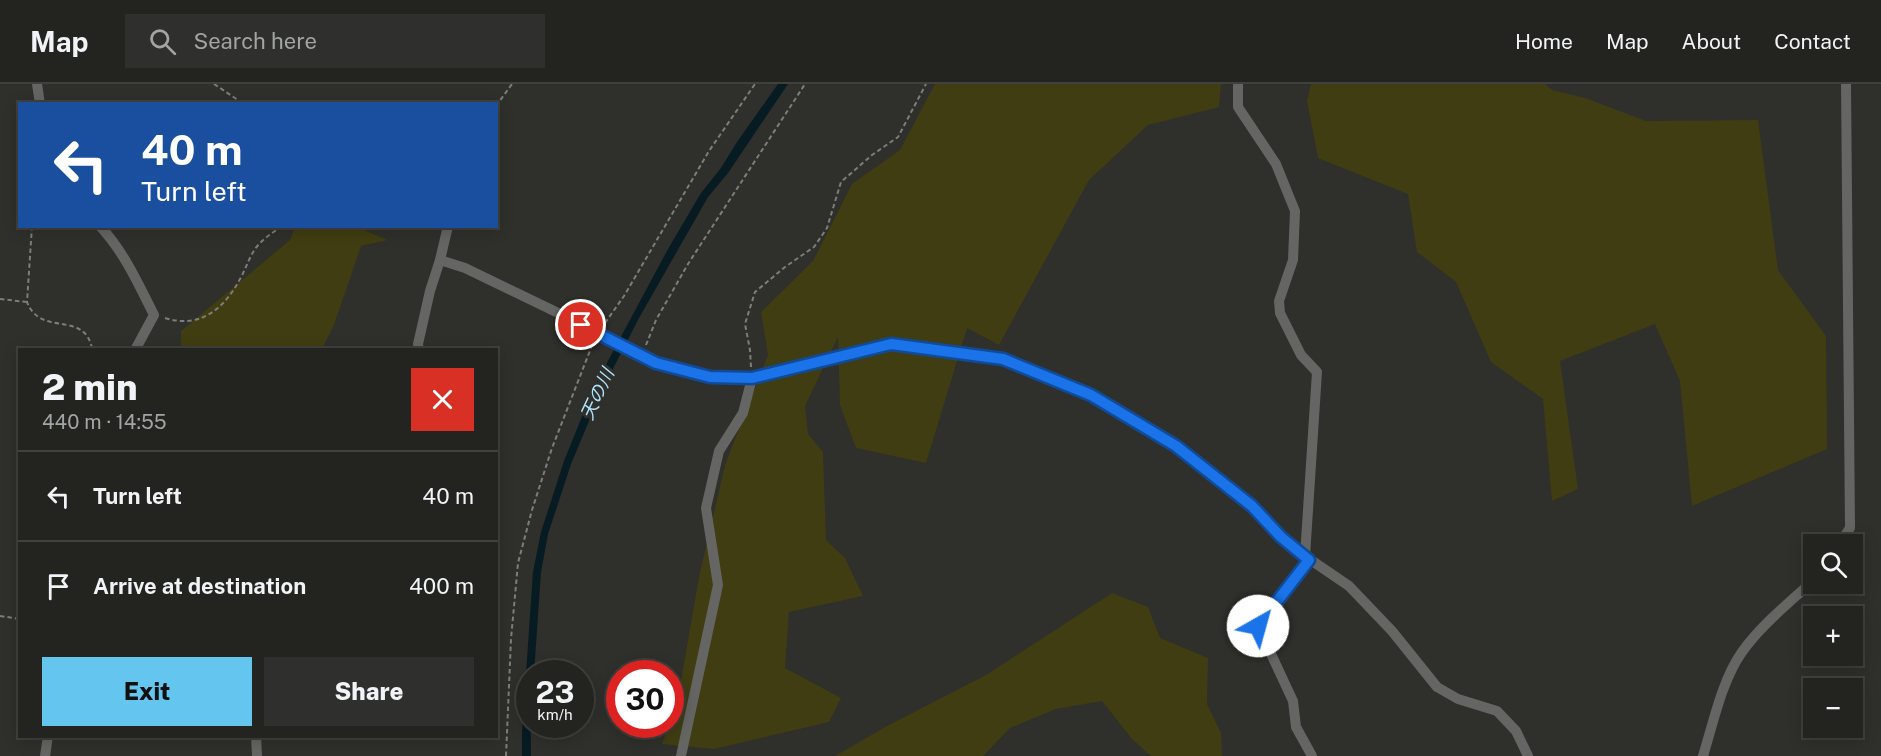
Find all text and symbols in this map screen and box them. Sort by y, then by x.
search box [125,14,545,68]
text: Map [30,25,89,58]
icon: search [146,25,179,58]
text: Search here [194,28,317,54]
text: Home [1515,29,1573,54]
text: Map [1606,29,1649,54]
text: About [1682,29,1741,54]
text: Contact [1774,29,1851,54]
text: 40 m [141,125,243,174]
icon: left [42,126,120,204]
text: Turn left [141,175,247,207]
pin [555,299,606,350]
icon: arrive [564,308,597,341]
water label: 天の川 [576,363,619,423]
text: 2 min [42,366,138,408]
button: close [411,368,474,431]
text: 440 m · 14:55 [42,410,167,434]
icon: left [42,480,75,513]
text: Turn left [93,483,182,509]
text: 40 m [422,483,474,509]
map controls [1803,534,1863,738]
button: search [1803,534,1863,594]
icon: arrive [42,570,75,603]
text: Arrive at destination [93,573,306,599]
text: 400 m [409,573,474,599]
position arrow [1226,594,1290,658]
button: + [1803,606,1863,666]
button: Exit [42,657,252,726]
button: Share [264,657,474,726]
speed limit sign: 30 [606,660,684,738]
text: 23 [535,674,575,710]
button: − [1803,678,1863,738]
text: km/h [537,706,573,723]

